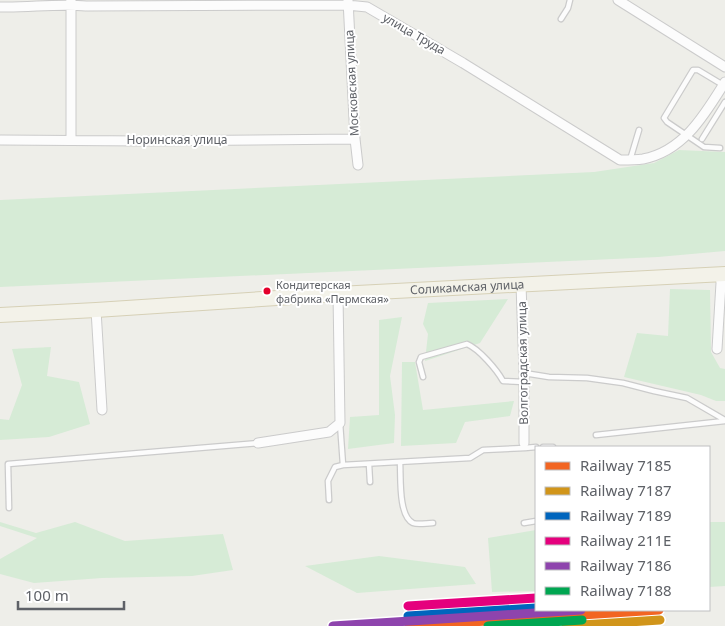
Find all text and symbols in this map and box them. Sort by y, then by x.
street label: улица Труда [380,9,449,58]
street label: Московская улица [340,29,363,137]
street label: Норинская улица [127,131,227,148]
street label: Соликамская улица [410,275,525,298]
place label: Кондитерская фабрика «Пермская» [276,277,389,306]
marker: Кондитерская фабрика «Пермская» [262,286,272,296]
street label: Волгоградская улица [513,301,532,425]
legend [535,446,710,611]
text: Railway 7185 [580,455,672,475]
text: Railway 7187 [580,480,672,500]
text: Railway 7189 [580,505,672,525]
text: Railway 211Е [580,530,671,550]
text: Railway 7186 [580,555,672,575]
scale bar [18,578,124,610]
text: Railway 7188 [580,580,672,600]
text: 100 m [25,585,69,605]

